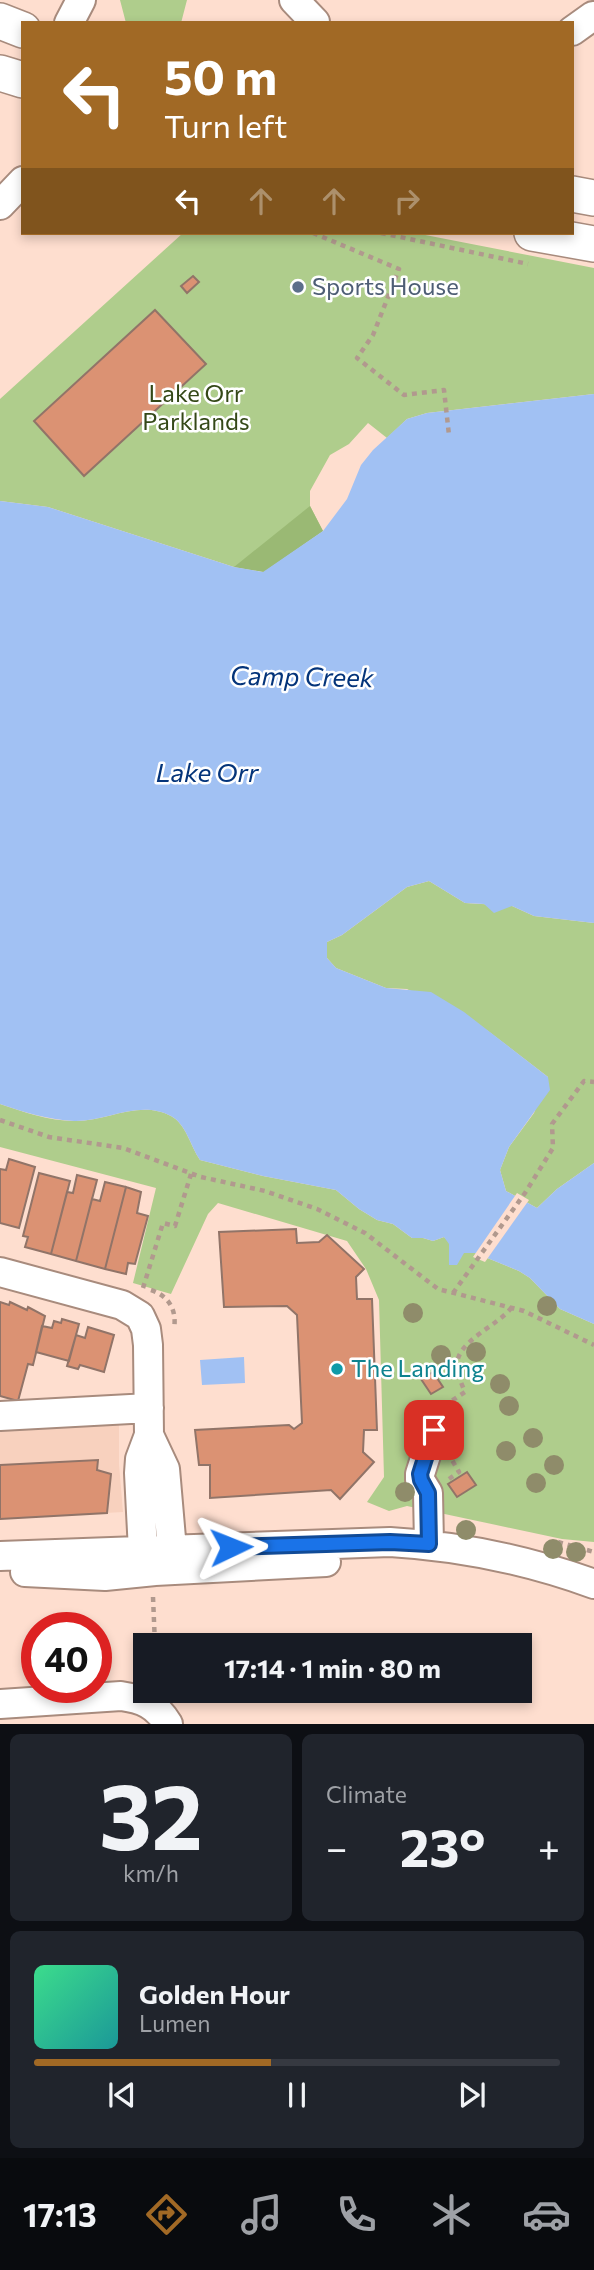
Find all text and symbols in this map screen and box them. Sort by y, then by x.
text: 50 m [164,45,277,105]
icon: left [49,49,140,140]
text: Turn left [164,105,288,145]
icon: left [169,182,207,220]
icon: ahead [242,182,280,220]
icon: ahead [315,182,353,220]
icon: right [388,182,426,220]
place label: Sports House [312,271,459,300]
marker: Sports House [290,279,306,295]
park label: Lake Orr Parklands [142,378,250,435]
water label: Camp Creek [230,659,375,692]
water label: Lake Orr [156,756,260,787]
place label: The Landing [351,1353,484,1382]
marker: The Landing [329,1361,345,1377]
pin [404,1400,464,1460]
icon: arrive [415,1411,453,1449]
position arrow [194,1510,268,1584]
speed limit sign: 40 [21,1612,112,1703]
text: 17:14 · 1 min · 80 m [224,1652,441,1683]
text: 32 [99,1757,203,1869]
text: Climate [326,1780,407,1808]
text: 23° [400,1814,486,1878]
text: − [326,1823,348,1870]
text: + [538,1823,560,1870]
text: km/h [123,1859,179,1887]
text: Golden Hour [139,1978,290,2009]
text: Lumen [139,2009,210,2037]
icon: previous [103,2076,141,2114]
icon: pause [278,2076,316,2114]
icon: next [453,2076,491,2114]
icon: directions [142,2190,191,2239]
icon: music [237,2190,286,2239]
icon: phone [332,2190,381,2239]
icon: climate [427,2190,476,2239]
icon: car [522,2190,571,2239]
text: 17:13 [23,2194,97,2234]

